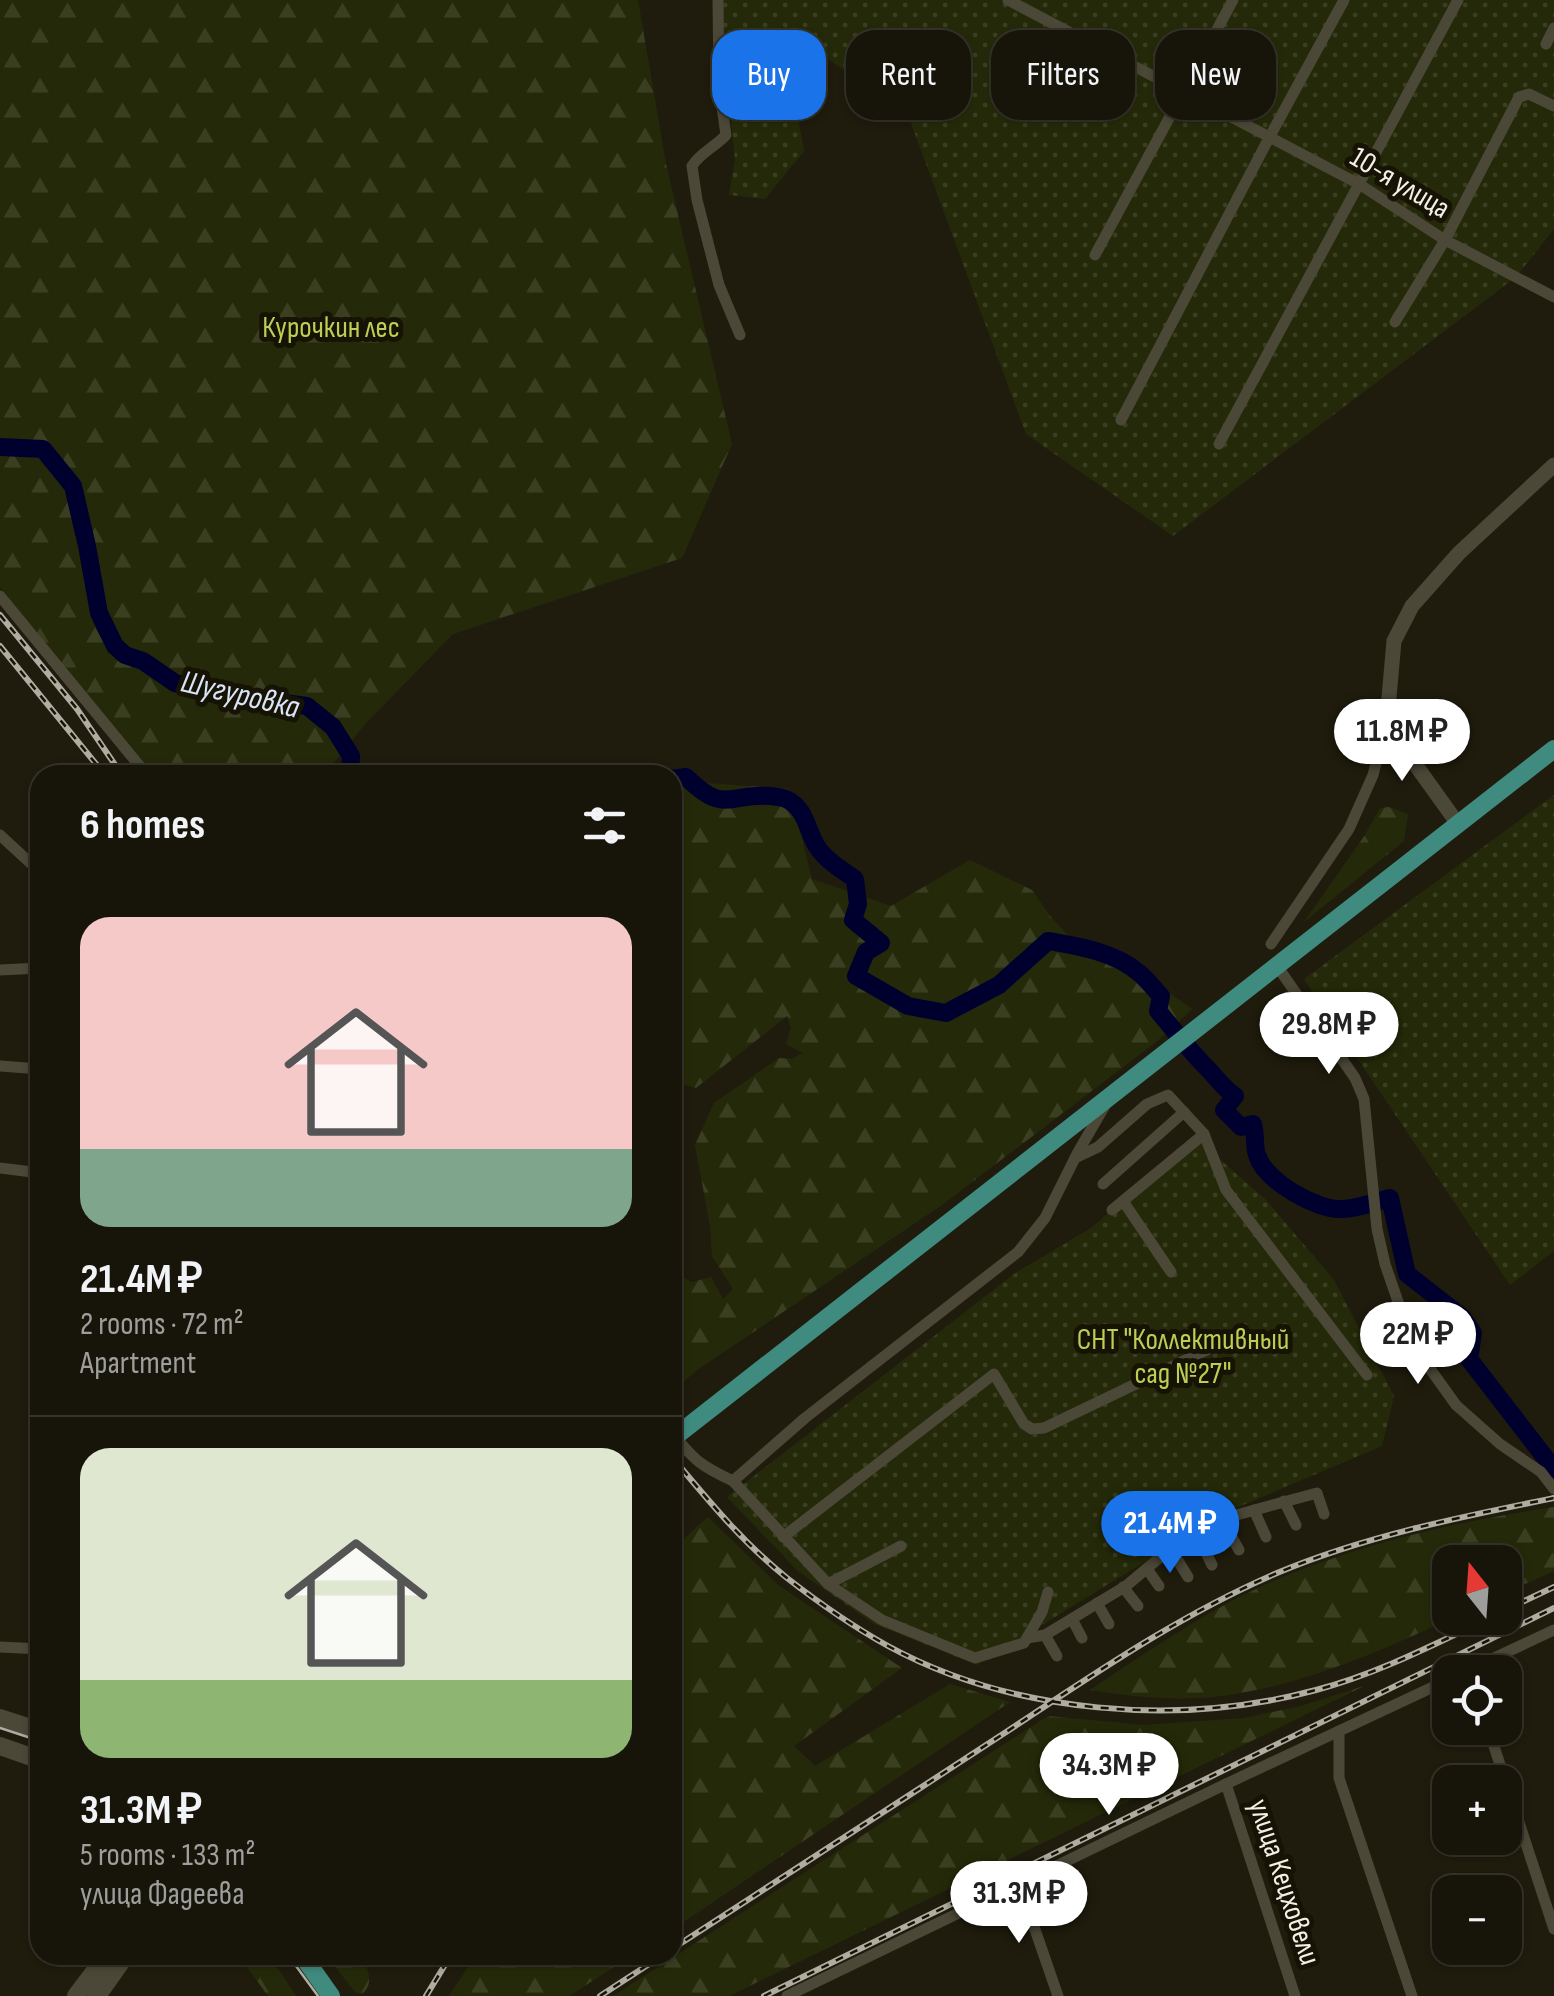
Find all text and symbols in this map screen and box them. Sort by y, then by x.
chip: Buy [712,30,826,120]
chip: Rent [846,30,971,120]
chip: Filters [991,30,1135,120]
chip: New [1155,30,1276,120]
street label: 10-я улица [1344,139,1456,227]
park label: Курочкин лес [262,310,400,346]
water label: Шугуровка [177,662,303,728]
pin: 11.8M ₽ [1310,699,1494,784]
text: 11.8M ₽ [1356,712,1448,751]
icon: filters [577,798,632,853]
text: 6 homes [80,800,205,851]
icon: home [266,982,446,1162]
pin: 29.8M ₽ [1237,992,1421,1077]
text: 29.8M ₽ [1282,1005,1376,1044]
text: 21.4M ₽ [80,1254,203,1305]
pin: 22M ₽ [1348,1302,1488,1387]
text: 2 rooms · 72 m² [80,1305,244,1344]
text: 22M ₽ [1382,1315,1454,1354]
park label: СНТ "Коллективный сад №27" [1077,1322,1289,1392]
text: Apartment [80,1344,196,1383]
pin: 21.4M ₽ [1078,1491,1262,1576]
text: 21.4M ₽ [1123,1504,1217,1543]
icon: home [266,1513,446,1693]
north arrow [1432,1545,1522,1635]
map controls [1432,1545,1522,1965]
button: locate [1432,1655,1522,1745]
pin: 34.3M ₽ [1017,1733,1201,1818]
text: 34.3M ₽ [1062,1746,1156,1785]
button: + [1432,1765,1522,1855]
text: 31.3M ₽ [80,1785,202,1836]
street label: улица Кецховели [1240,1795,1328,1969]
text: 5 rooms · 133 m² [80,1836,255,1875]
pin: 31.3M ₽ [927,1861,1111,1946]
text: 31.3M ₽ [972,1874,1066,1913]
text: улица Фадеева [80,1875,244,1914]
button: − [1432,1875,1522,1965]

